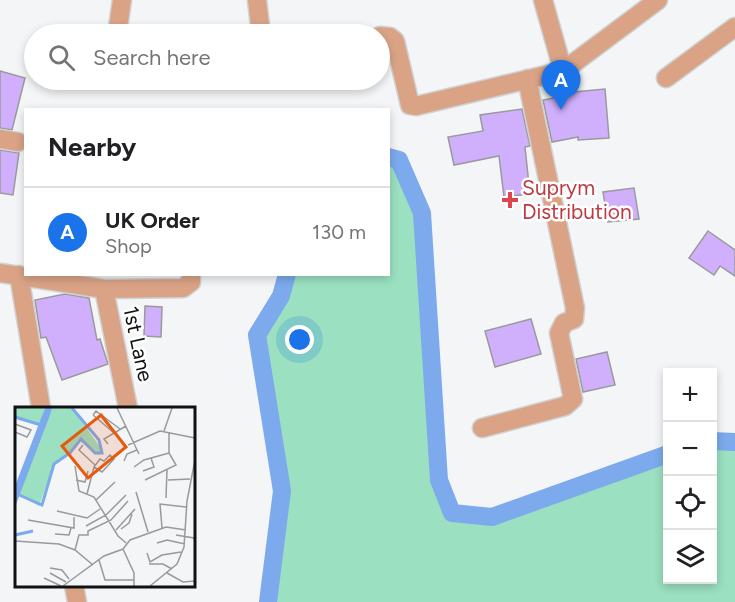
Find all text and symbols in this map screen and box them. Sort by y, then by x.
search box [24,24,390,90]
icon: search [45,41,78,74]
text: Search here [93,44,211,71]
pin: A [542,60,580,110]
text: Nearby [48,131,136,163]
place label: Suprym Distribution [522,175,632,224]
marker: Suprym Distribution [503,193,517,207]
text: UK Order [105,207,200,234]
text: A [60,220,75,244]
text: 130 m [312,220,366,244]
text: Shop [105,234,152,258]
street label: 1st Lane [118,304,159,384]
your location [285,325,314,354]
map controls [663,368,717,584]
button: + [663,368,717,422]
inset map [15,407,195,587]
button: − [663,422,717,476]
button: locate [663,476,717,530]
button: layers [663,530,717,584]

